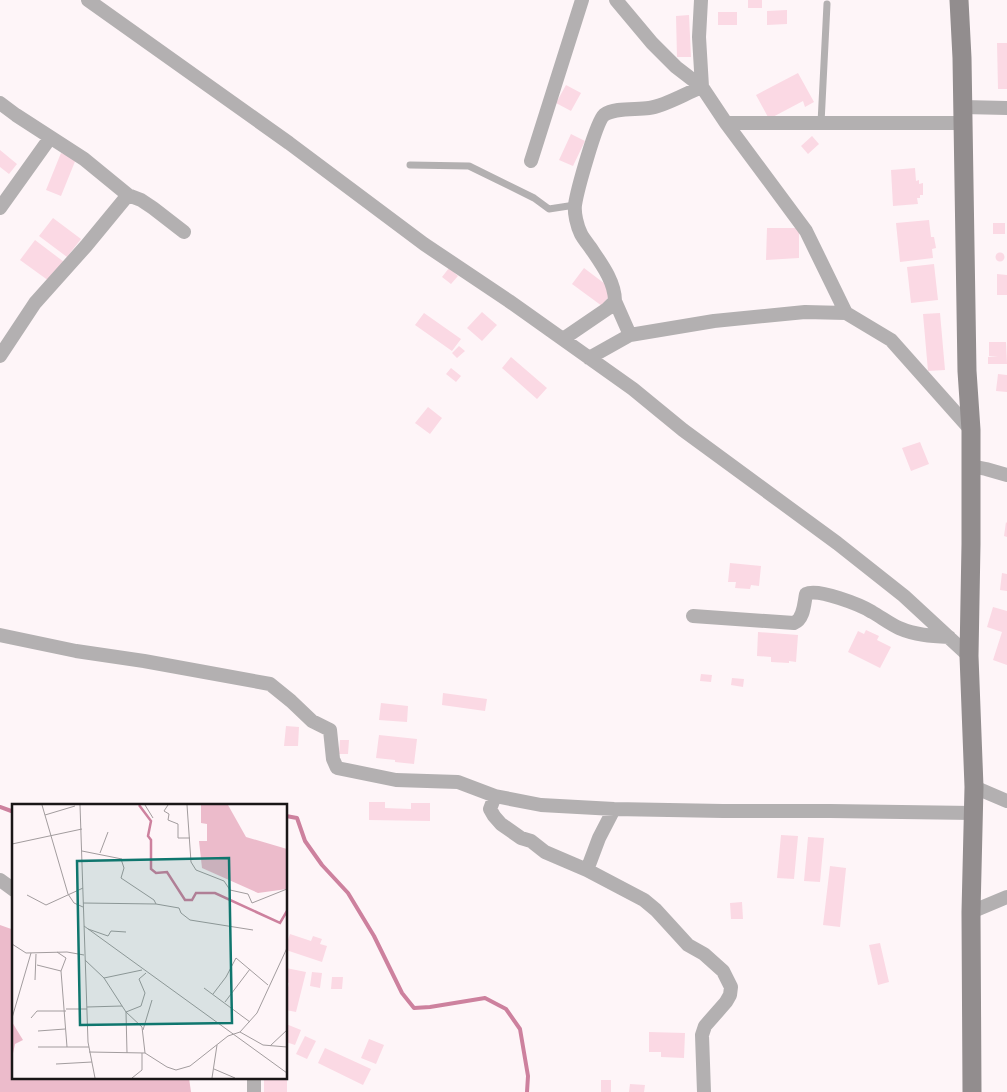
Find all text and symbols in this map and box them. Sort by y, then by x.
inset map [12,804,288,1080]

